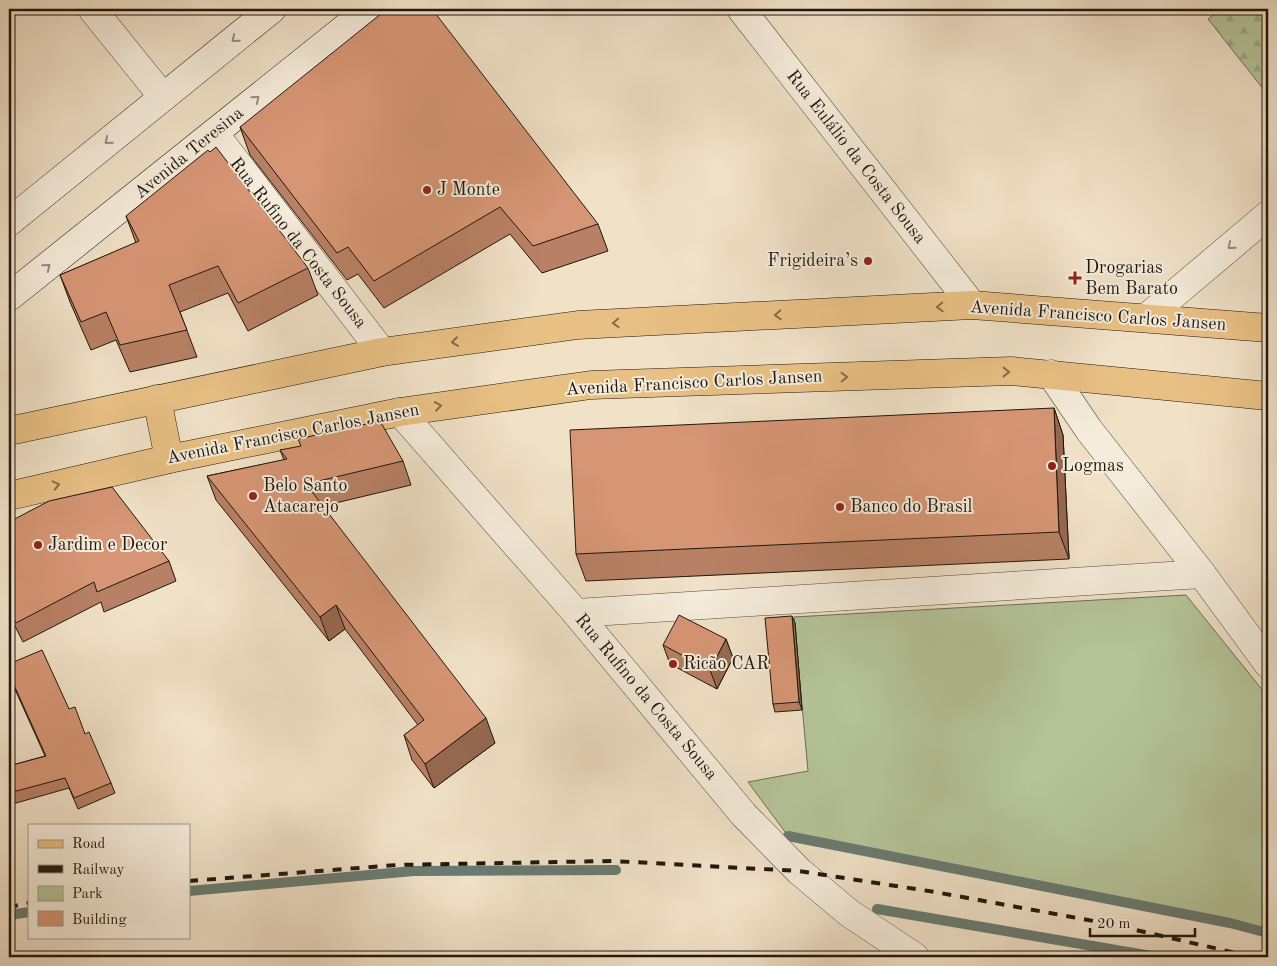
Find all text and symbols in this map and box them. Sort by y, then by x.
one-way arrow [231,34,240,43]
street label: Rua Eulálio da Costa Sousa [783,67,929,247]
one-way arrow [250,96,259,105]
street label: Avenida Teresina [131,104,247,202]
one-way arrow [105,136,114,144]
street label: Rua Rufino da Costa Sousa [226,154,370,332]
place label: J Monte [437,181,500,199]
marker: J Monte [421,184,433,196]
one-way arrow [1228,241,1237,249]
place label: Frigideira’s [767,252,858,270]
marker: Frigideira’s [862,255,874,267]
place label: Drogarias Bem Barato [1085,259,1178,298]
one-way arrow [41,264,50,272]
marker: Drogarias Bem Barato [1069,272,1081,284]
street label: Avenida Francisco Carlos Jansen [969,298,1227,334]
one-way arrow [936,302,944,312]
one-way arrow [774,310,782,320]
one-way arrow [612,318,620,328]
one-way arrow [450,336,458,347]
street label: Avenida Francisco Carlos Jansen [565,367,823,399]
one-way arrow [1003,367,1011,377]
one-way arrow [840,371,848,382]
street label: Avenida Francisco Carlos Jansen [165,401,421,467]
one-way arrow [434,401,442,412]
place label: Logmas [1062,457,1124,475]
marker: Logmas [1046,460,1058,472]
place label: Belo Santo Atacarejo [263,477,348,516]
one-way arrow [52,480,61,491]
marker: Belo Santo Atacarejo [247,490,259,502]
place label: Banco do Brasil [850,498,973,516]
marker: Banco do Brasil [834,501,846,513]
place label: Jardim e Decor [48,536,168,554]
marker: Jardim e Decor [32,539,44,551]
street label: Rua Rufino da Costa Sousa [571,610,721,784]
place label: Ricão CAR [683,655,769,673]
marker: Ricão CAR [667,658,679,670]
legend [28,824,190,938]
text: Road [72,837,106,852]
text: Railway [72,863,125,878]
text: Park [72,887,103,902]
scale bar [1090,906,1194,938]
text: Building [72,913,127,928]
text: 20 m [1097,917,1131,932]

